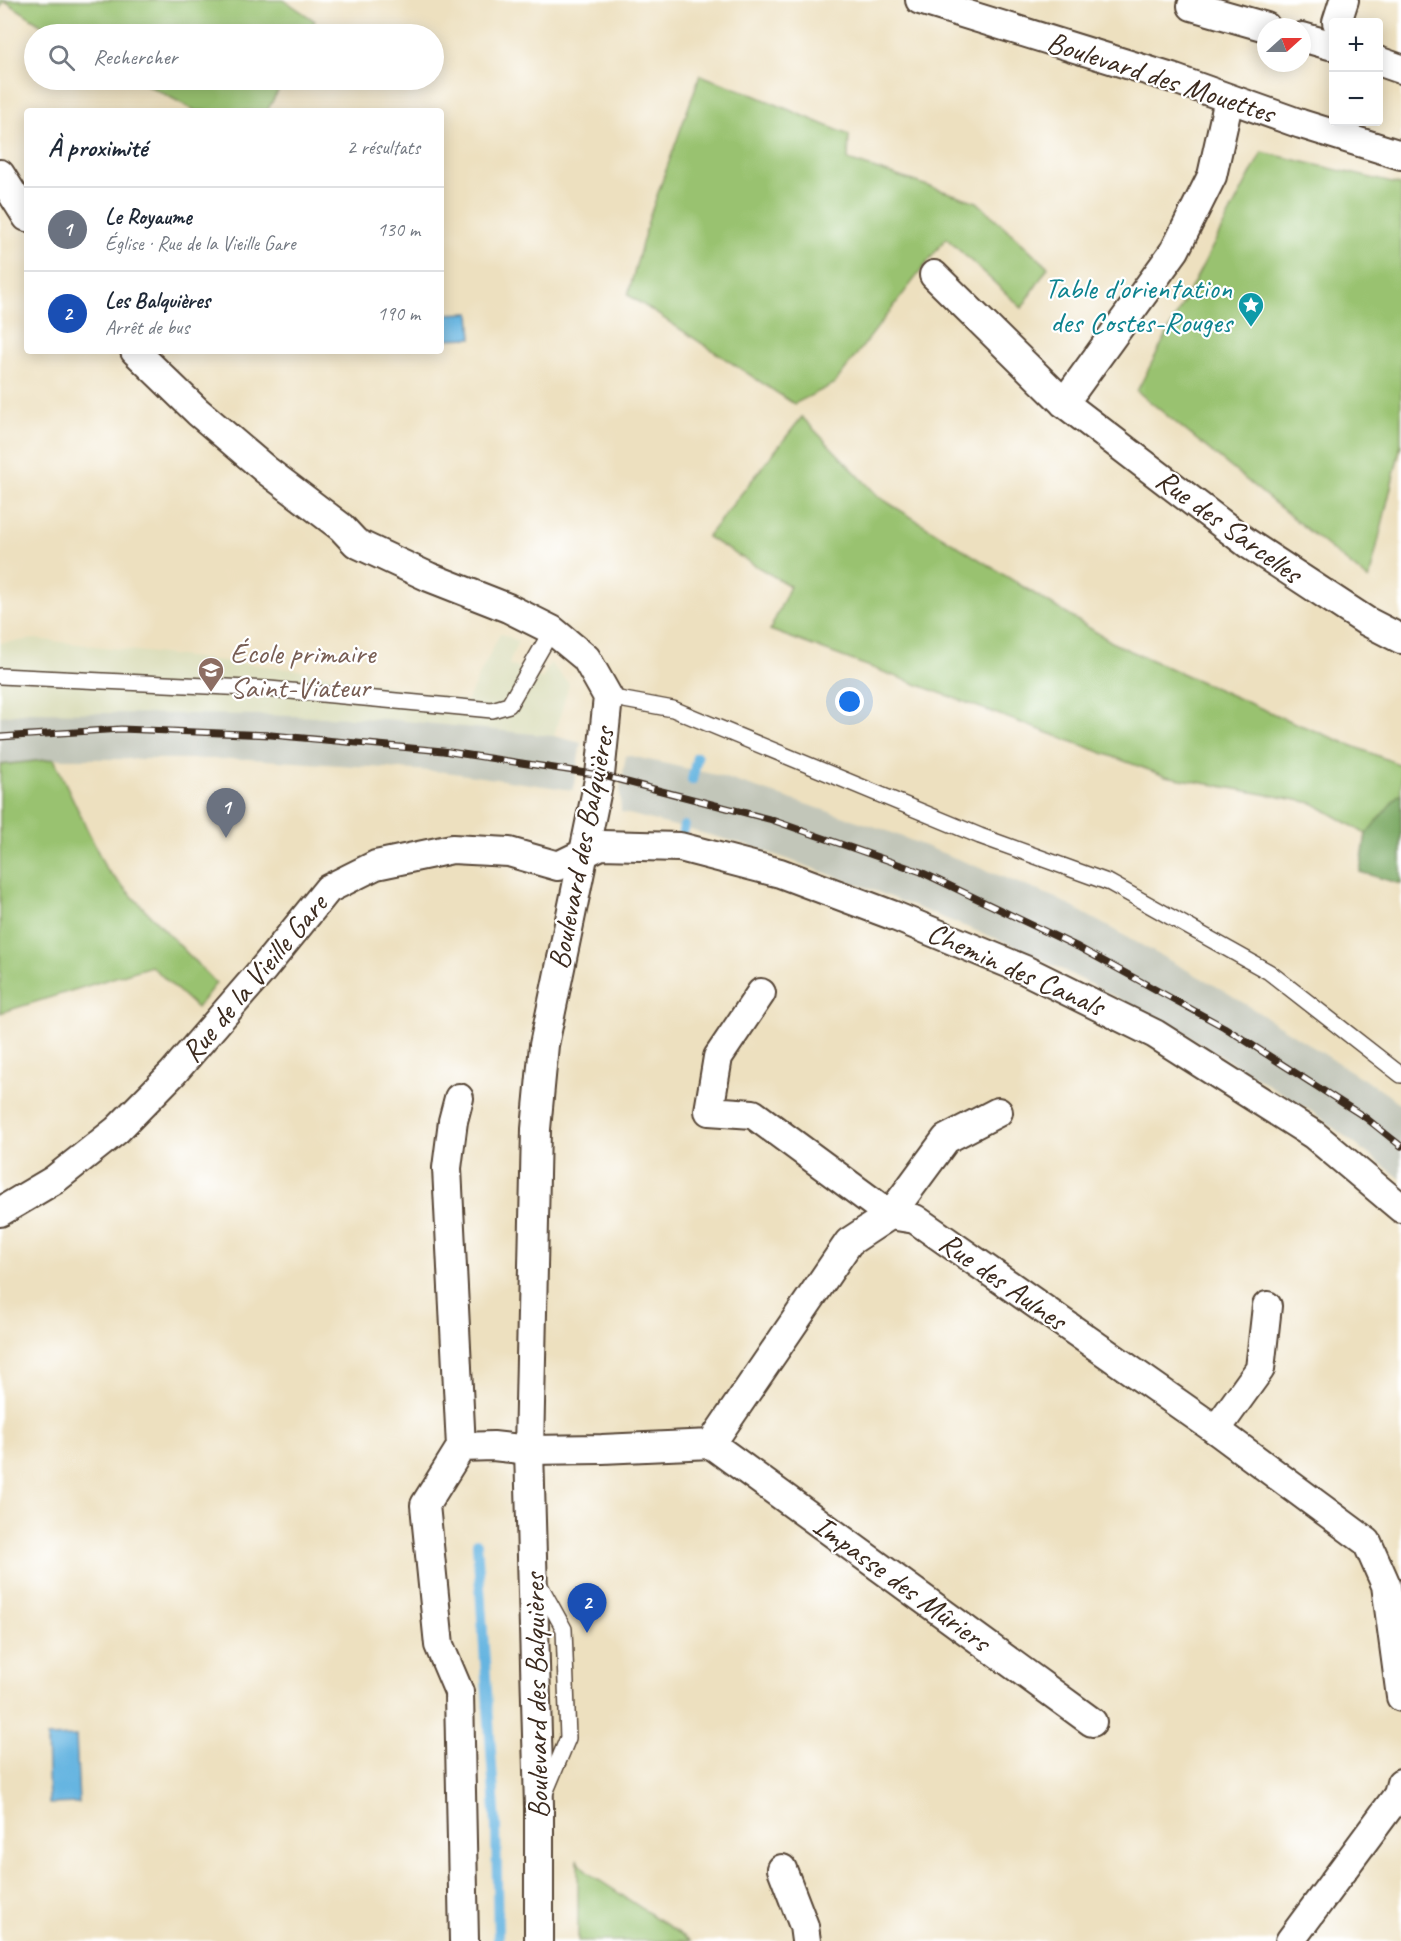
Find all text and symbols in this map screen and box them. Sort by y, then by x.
north arrow [1257,18,1311,72]
map controls [1329,18,1383,126]
button: + [1329,18,1383,72]
street label: Boulevard des Mouettes [1042,22,1282,133]
search box [24,24,444,90]
icon: search [45,41,78,74]
text: Rechercher [93,43,177,71]
button: − [1329,72,1383,126]
text: À proximité [48,131,147,164]
text: 2 résultats [347,135,420,160]
text: Le Royaume [105,203,192,231]
text: 1 [63,217,72,242]
text: 130 m [377,217,420,242]
text: Église · Rue de la Vieille Gare [105,231,295,256]
place label: Table d'orientation des Costes-Rouges [1045,269,1235,341]
text: Les Balquières [105,287,210,315]
place icon: Table d'orientation des Costes-Rouges [1236,290,1266,328]
text: 2 [63,301,72,326]
text: 190 m [377,301,420,326]
text: Arrêt de bus [105,315,189,340]
street label: Rue des Sarcelles [1149,460,1312,593]
place label: École primaire Saint-Viateur [230,634,377,706]
school or university icon: École primaire Saint-Viateur [196,655,226,693]
your location [835,687,864,716]
street label: Boulevard des Balquières [539,721,624,972]
pin: 1 [206,788,246,838]
street label: Rue de la Vieille Gare [173,884,337,1070]
street label: Chemin des Canals [922,913,1113,1026]
street label: Rue des Aulnes [932,1223,1076,1340]
street label: Impasse des Mûriers [806,1506,1000,1662]
street label: Boulevard des Balquières [515,1570,557,1819]
pin: 2 [568,1584,606,1633]

